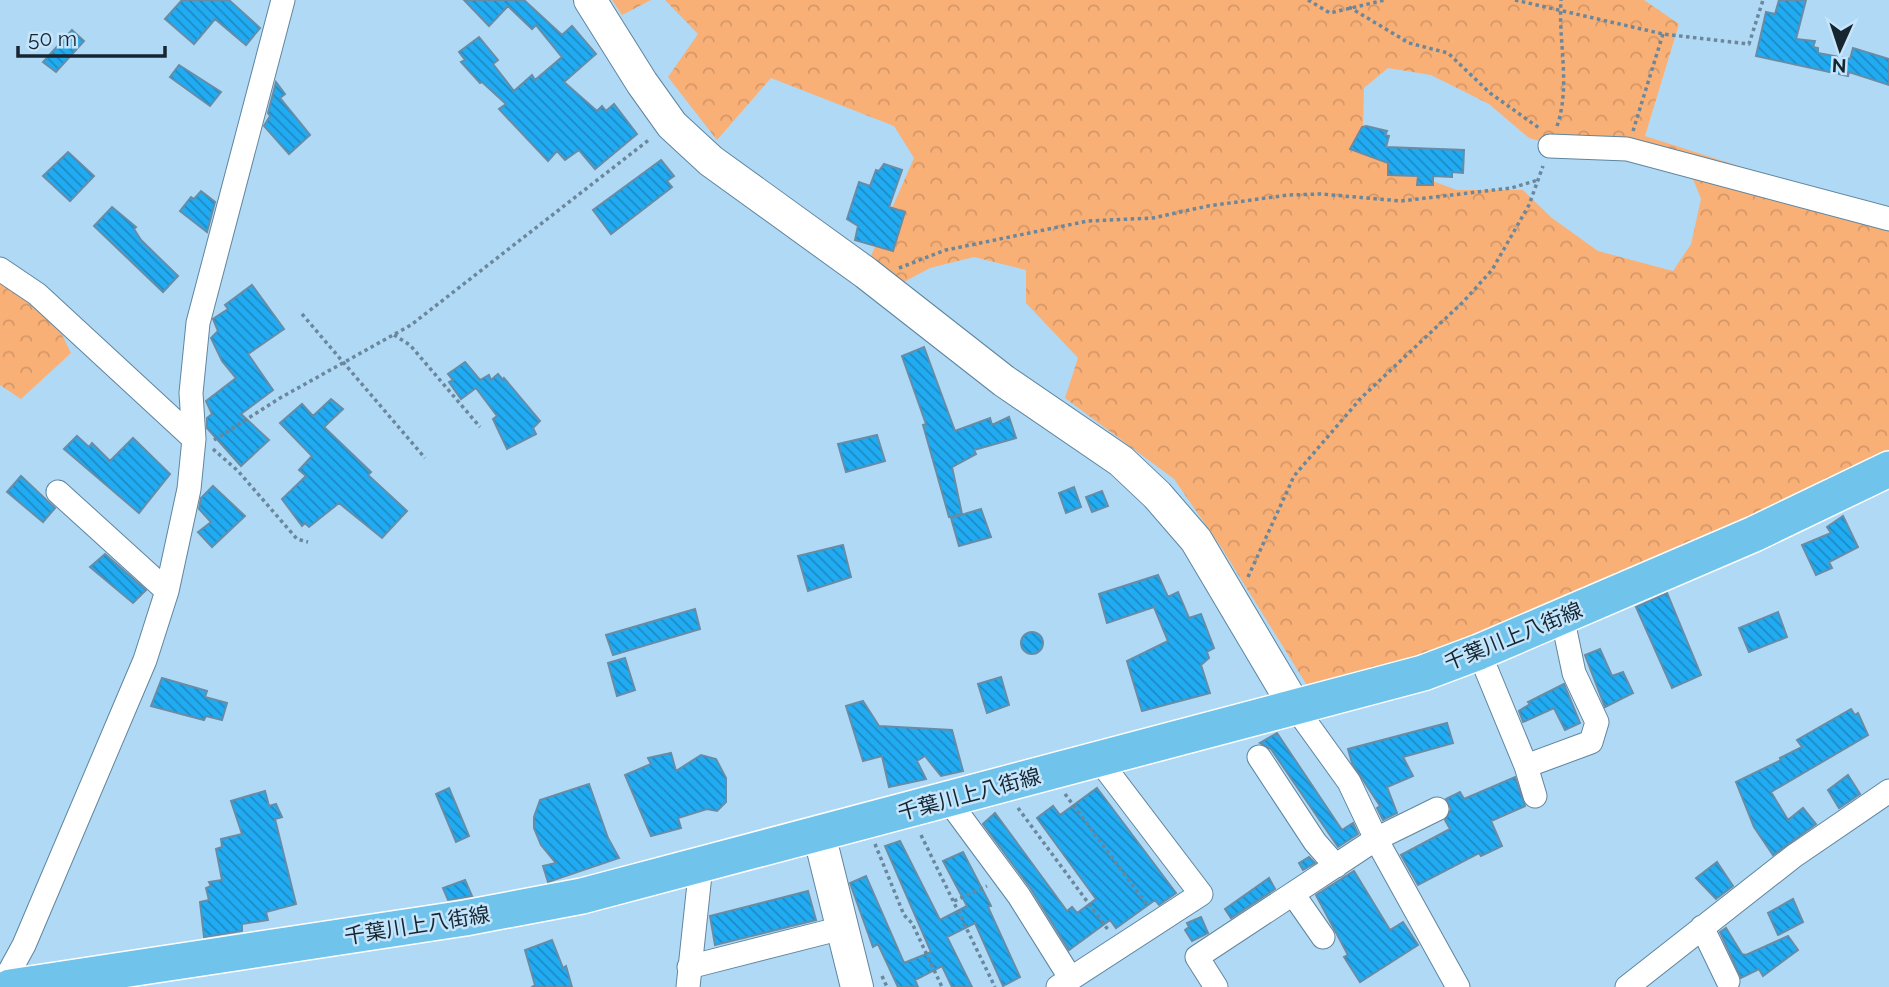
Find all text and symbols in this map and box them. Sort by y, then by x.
scale bar [18,14,164,58]
north arrow [1805,14,1875,84]
text: 50 m [28,26,77,51]
text: N [1831,55,1847,77]
street label: 千葉川上八街線 [1440,597,1586,675]
street label: 千葉川上八街線 [895,763,1043,825]
street label: 千葉川上八街線 [342,901,492,949]

